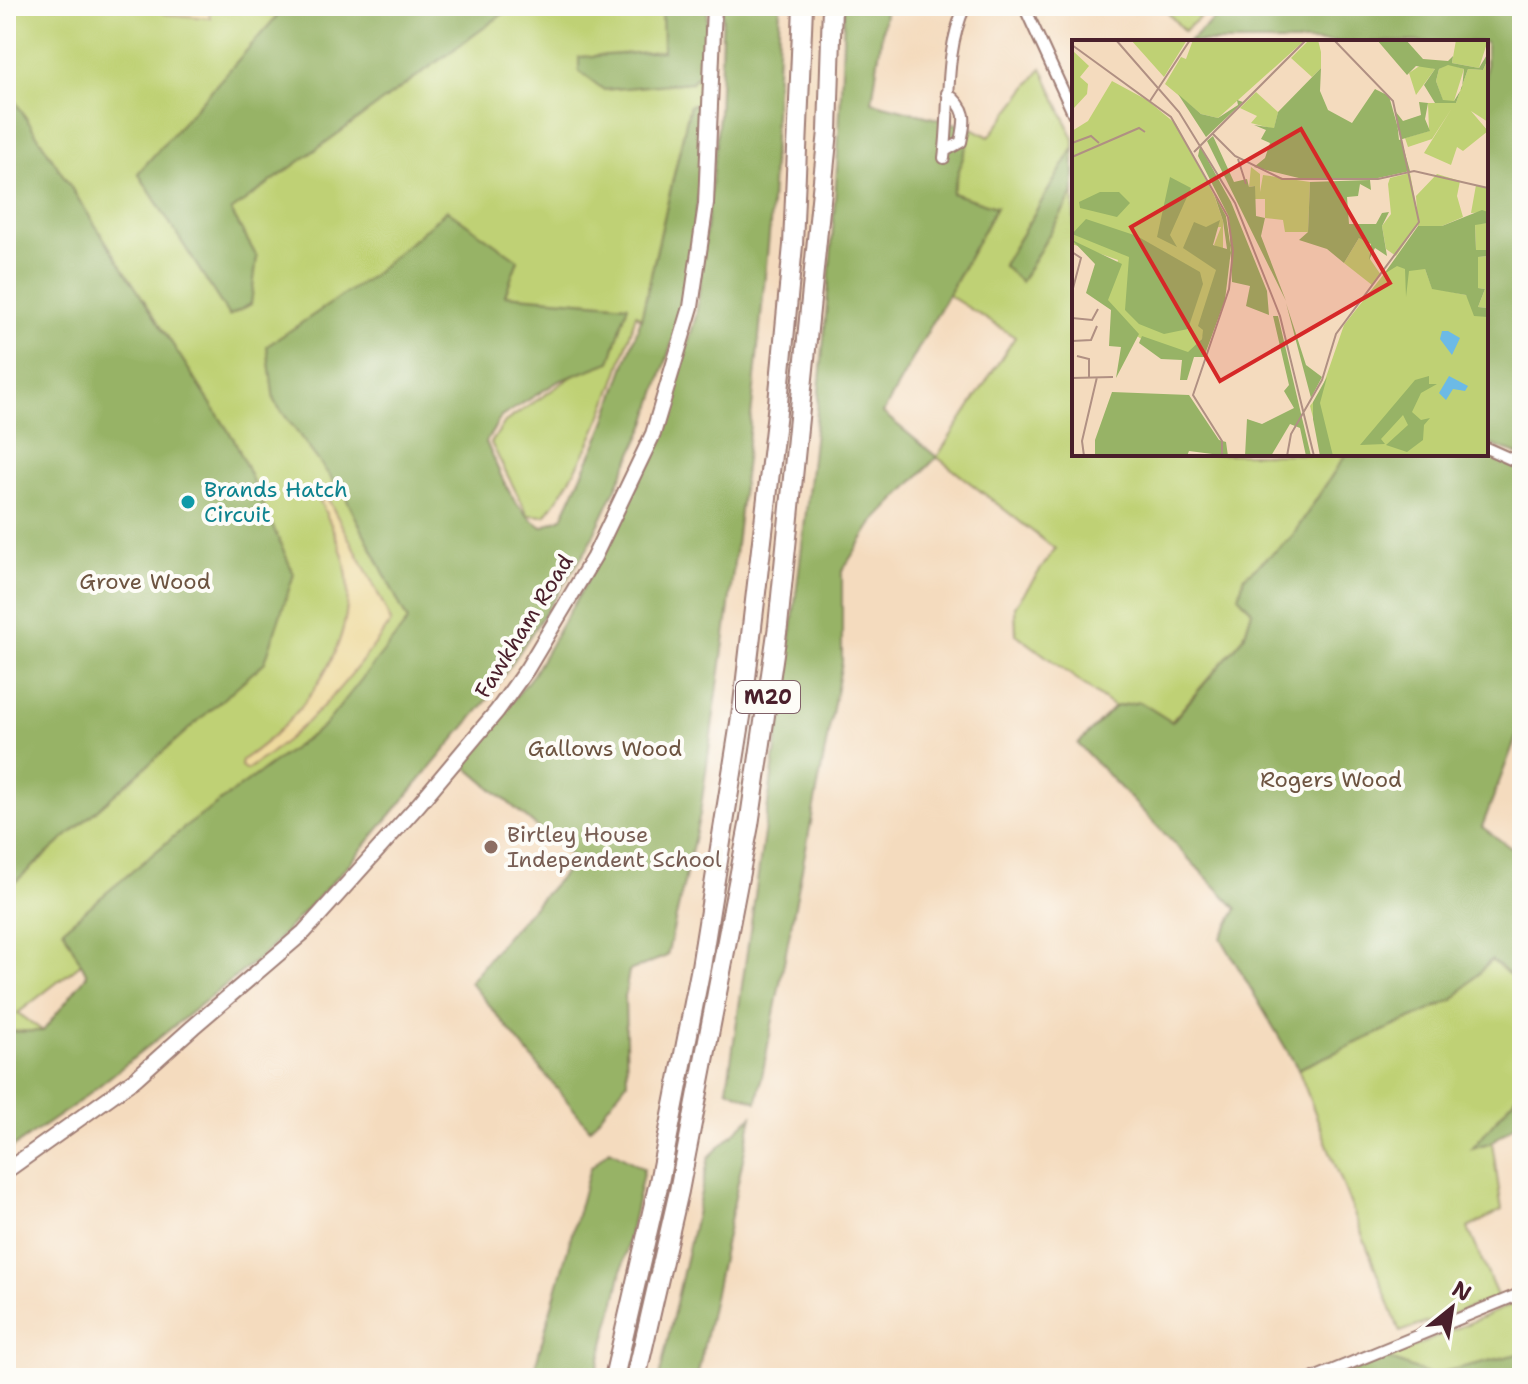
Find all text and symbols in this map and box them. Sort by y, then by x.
inset map [1072,40,1488,456]
place label: Brands Hatch Circuit [204,475,348,529]
marker: Brands Hatch Circuit [179,493,197,511]
street label: Fawkham Road [468,549,580,703]
park label: Grove Wood [79,567,211,596]
road number: M20 [736,681,800,713]
park label: Gallows Wood [528,734,682,763]
park label: Rogers Wood [1260,765,1402,794]
place label: Birtley House Independent School [507,820,722,874]
marker: Birtley House Independent School [482,838,500,856]
north arrow [1412,1268,1492,1348]
text: N [1447,1274,1477,1308]

